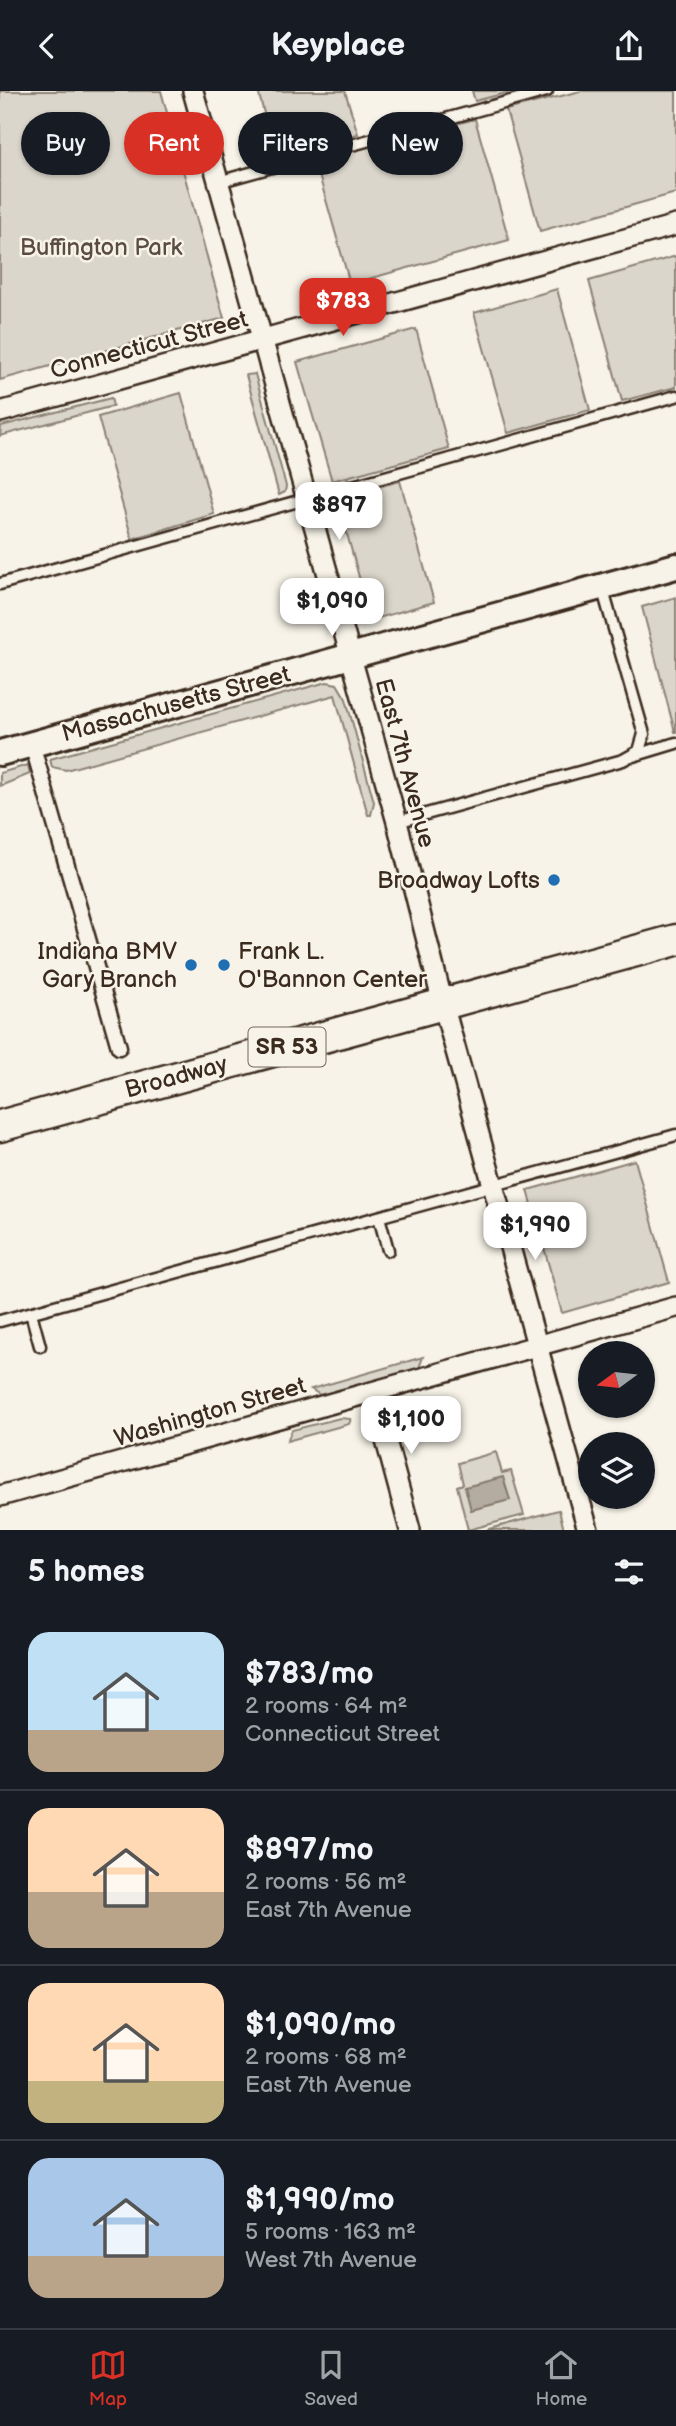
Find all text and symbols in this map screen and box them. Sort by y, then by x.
text: Keyplace [271,26,405,65]
icon: back [28,27,66,65]
icon: share [610,27,648,65]
chip: Buy [21,112,110,175]
chip: Rent [124,112,224,175]
chip: Filters [238,112,353,175]
chip: New [367,112,463,175]
park label: Buffington Park [20,233,183,262]
pin: $783 [302,279,384,338]
text: $783 [315,287,371,315]
street label: Connecticut Street [47,305,251,385]
pin: $897 [298,483,380,542]
text: $897 [311,491,367,519]
pin: $1,090 [275,579,389,638]
text: $1,090 [296,587,368,615]
street label: Massachusetts Street [59,659,294,748]
street label: East 7th Avenue [368,675,442,851]
place label: Broadway Lofts [377,866,540,895]
marker: Broadway Lofts [546,872,562,888]
place label: Indiana BMV Gary Branch [37,937,177,994]
place label: Frank L. O'Bannon Center [238,937,427,994]
marker: Indiana BMV Gary Branch [183,957,199,973]
marker: Frank L. O'Bannon Center [216,957,232,973]
road number: SR 53 [248,1028,326,1067]
street label: Broadway [122,1049,231,1105]
pin: $1,990 [478,1203,592,1262]
text: $1,990 [499,1211,571,1239]
north arrow [578,1341,654,1417]
map controls [578,1341,655,1509]
street label: Washington Street [111,1371,310,1453]
pin: $1,100 [354,1397,468,1456]
text: $1,100 [377,1405,445,1433]
button: layers [578,1432,655,1509]
icon: filters [610,1553,648,1591]
text: 5 homes [28,1554,145,1590]
text: $783/mo [245,1656,374,1692]
icon: home [84,1660,168,1744]
text: 2 rooms · 64 m² [245,1692,407,1720]
text: Connecticut Street [245,1720,440,1748]
text: $897/mo [245,1832,374,1868]
icon: home [84,1836,168,1920]
text: 2 rooms · 56 m² [245,1868,407,1896]
text: East 7th Avenue [245,1896,412,1924]
text: $1,090/mo [245,2007,396,2043]
icon: home [84,2011,168,2095]
text: 2 rooms · 68 m² [245,2043,407,2071]
text: East 7th Avenue [245,2071,412,2099]
text: $1,990/mo [245,2182,395,2218]
icon: home [84,2186,168,2270]
text: 5 rooms · 163 m² [245,2218,416,2246]
text: West 7th Avenue [245,2246,417,2274]
tab: Map [89,2346,127,2411]
tab: Saved [305,2346,358,2411]
tab: Home [536,2346,587,2411]

